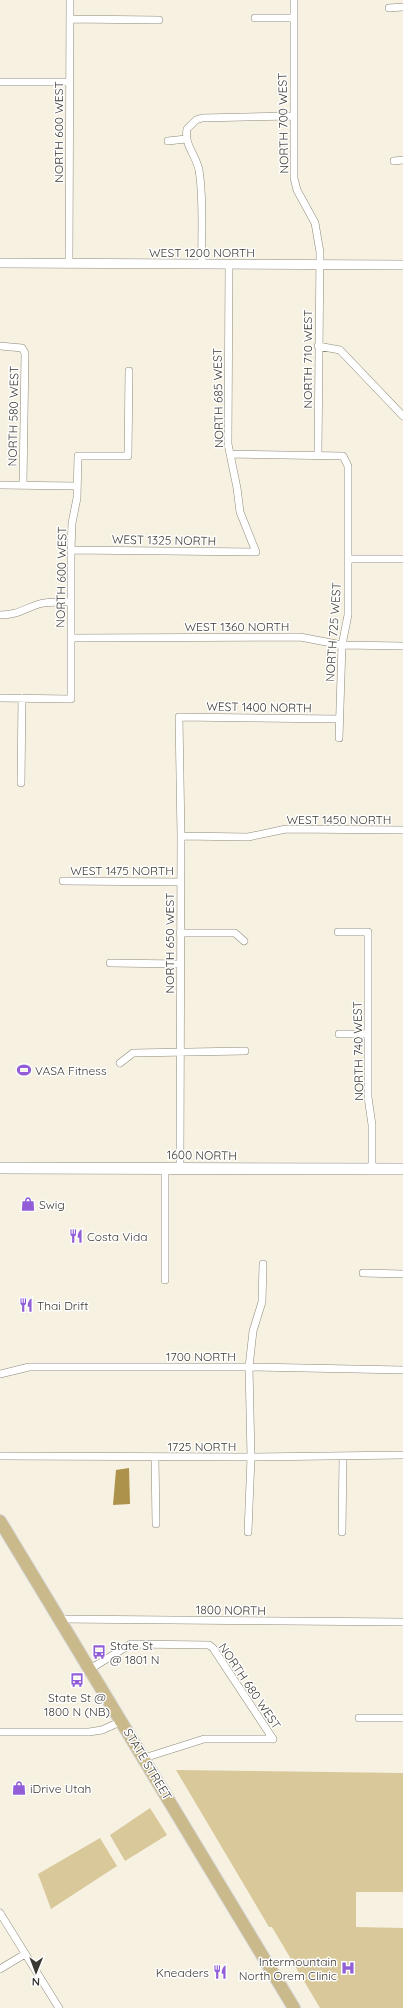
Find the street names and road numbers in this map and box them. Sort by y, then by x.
street label: NORTH 700 WEST [275,72,291,174]
street label: NORTH 600 WEST [51,81,66,183]
street label: WEST 1200 NORTH [149,245,255,260]
street label: NORTH 710 WEST [300,310,315,408]
street label: NORTH 685 WEST [210,348,226,448]
street label: NORTH 580 WEST [5,365,21,467]
street label: NORTH 600 WEST [53,526,69,628]
street label: WEST 1325 NORTH [112,532,216,548]
street label: NORTH 725 WEST [322,582,344,682]
street label: WEST 1360 NORTH [185,619,289,634]
street label: WEST 1400 NORTH [206,699,312,715]
street label: WEST 1450 NORTH [287,812,391,827]
street label: WEST 1475 NORTH [70,863,174,878]
street label: NORTH 650 WEST [162,893,177,993]
street label: NORTH 740 WEST [350,1001,366,1101]
street label: 1600 NORTH [167,1147,237,1163]
street label: 1700 NORTH [166,1349,236,1364]
street label: 1725 NORTH [168,1439,236,1454]
street label: 1800 NORTH [196,1602,266,1618]
street label: NORTH 680 WEST [216,1640,284,1732]
street label: STATE STREET [121,1726,175,1802]

